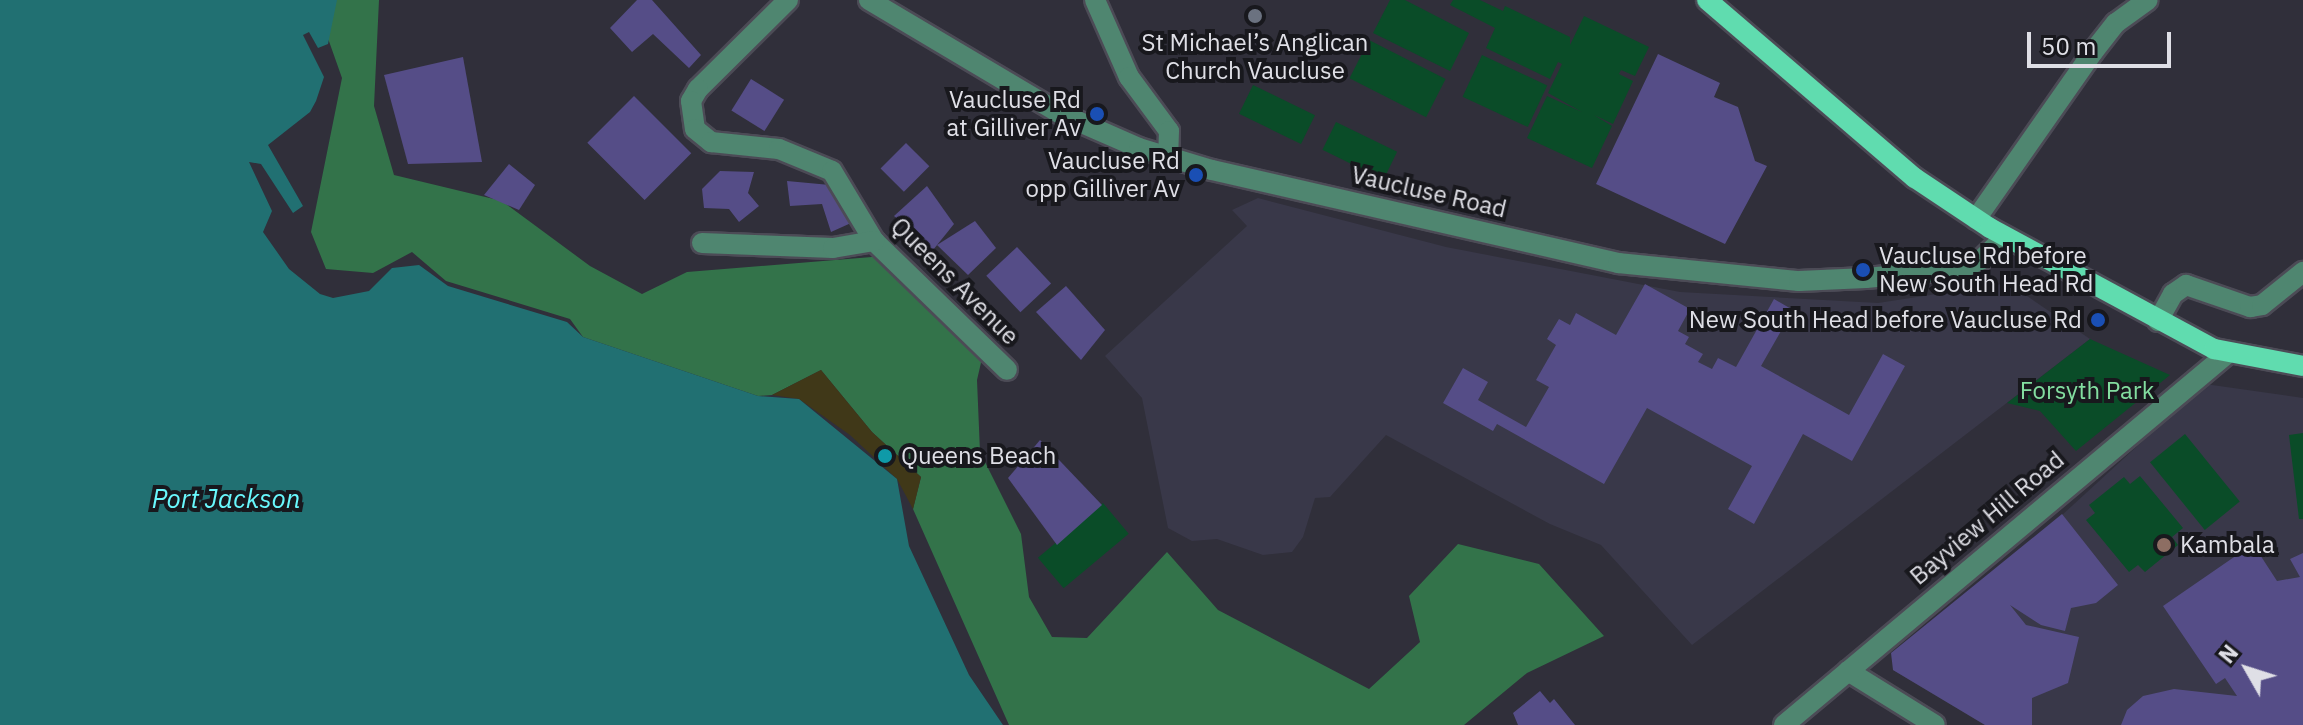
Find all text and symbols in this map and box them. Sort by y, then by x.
marker: St Michael’s Anglican Church Vaucluse [1246,7,1264,25]
scale bar [2031,16,2175,66]
place label: St Michael’s Anglican Church Vaucluse [1142,29,1368,85]
text: 50 m [2041,30,2096,62]
place label: Vaucluse Rd at Gilliver Av [947,86,1081,142]
marker: Vaucluse Rd at Gilliver Av [1088,105,1106,123]
place label: Vaucluse Rd opp Gilliver Av [1025,147,1180,203]
street label: Vaucluse Road [1349,160,1509,224]
marker: Vaucluse Rd opp Gilliver Av [1187,166,1205,184]
street label: Queens Avenue [885,211,1025,351]
place label: Vaucluse Rd before New South Head Rd [1879,242,2093,298]
marker: Vaucluse Rd before New South Head Rd [1854,261,1872,279]
place label: New South Head before Vaucluse Rd [1689,306,2082,334]
marker: New South Head before Vaucluse Rd [2089,311,2107,329]
park label: Forsyth Park [2020,377,2154,405]
place label: Queens Beach [901,442,1056,470]
street label: Bayview Hill Road [1904,445,2070,591]
marker: Queens Beach [876,447,894,465]
water label: Port Jackson [152,483,300,515]
place label: Kambala [2180,531,2275,559]
marker: Kambala [2155,536,2173,554]
north arrow [2207,629,2287,709]
text: N [2212,638,2244,669]

